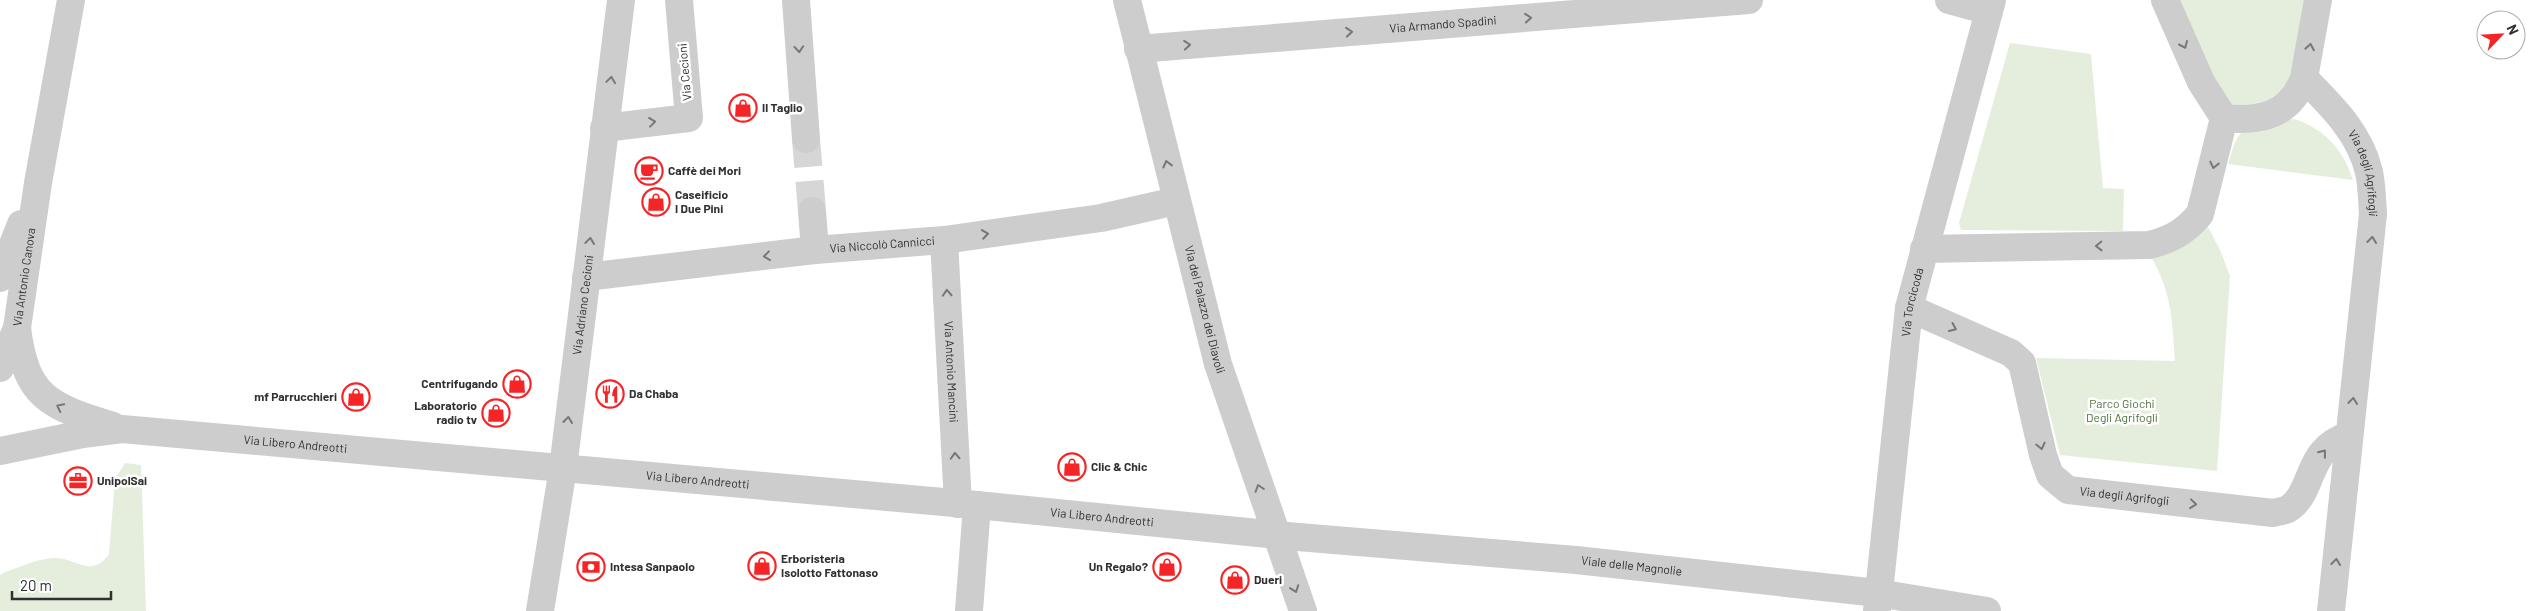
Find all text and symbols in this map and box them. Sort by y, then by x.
north arrow [2476,10,2526,60]
street label: Via Armando Spadini [1389,12,1497,35]
one-way arrow [1525,12,1533,23]
text: N [2504,21,2523,37]
one-way arrow [1345,27,1353,38]
one-way arrow [1183,40,1191,51]
one-way arrow [2178,40,2189,49]
street label: Via Cecioni [675,43,693,101]
one-way arrow [2304,43,2314,52]
one-way arrow [794,45,805,53]
one-way arrow [605,76,615,84]
shop icon: Il Taglio [728,93,758,123]
place label: Il Taglio [762,100,803,114]
one-way arrow [649,117,657,128]
street label: Via degli Agrifogli [2346,127,2381,217]
cafe icon: Caffè dei Mori [634,156,664,186]
one-way arrow [1162,160,1172,168]
one-way arrow [2209,161,2219,170]
place label: Caffè dei Mori [668,163,741,177]
shop icon: Caseificio I Due Pini [641,187,671,217]
place label: Caseificio I Due Pini [675,187,728,215]
street label: Via Antonio Canova [9,227,37,327]
one-way arrow [981,229,990,239]
street label: Via Niccolò Cannicci [829,233,935,255]
one-way arrow [2366,235,2377,243]
one-way arrow [584,237,595,245]
one-way arrow [2094,241,2102,251]
street label: Via del Palazzo dei Diavoli [1183,244,1229,375]
one-way arrow [762,250,771,260]
street label: Via Adriano Cecioni [569,254,595,356]
street label: Via Torcicoda [1898,266,1926,337]
one-way arrow [941,289,952,297]
street label: Via Antonio Mancini [942,321,962,423]
one-way arrow [1948,322,1957,333]
shop icon: Centrifugando [502,369,532,399]
place label: Centrifugando [421,376,498,390]
restaurant icon: Da Chaba [595,379,625,409]
shop icon: mf Parrucchieri [341,382,371,412]
place label: Da Chaba [629,386,678,400]
place label: mf Parrucchieri [254,389,337,403]
park label: Parco Giochi Degli Agrifogli [2086,396,2158,424]
one-way arrow [2347,397,2358,405]
place label: Laboratorio radio tv [414,398,477,426]
shop icon: Laboratorio radio tv [481,398,511,428]
one-way arrow [56,403,65,413]
one-way arrow [562,415,573,423]
street label: Via Libero Andreotti [243,432,348,455]
one-way arrow [2035,442,2046,451]
one-way arrow [2317,449,2326,459]
one-way arrow [950,451,961,459]
shop icon: Clic & Chic [1057,452,1087,482]
place label: Clic & Chic [1091,459,1148,473]
office icon: UnipolSai [63,466,93,496]
street label: Via Libero Andreotti [645,468,750,491]
place label: UnipolSai [97,473,147,487]
street label: Via degli Agrifogli [2079,483,2170,507]
one-way arrow [1255,484,1265,492]
one-way arrow [2190,498,2198,509]
street label: Via Libero Andreotti [1050,504,1154,529]
shop icon: Erboristeria Isolotto Fattonaso [747,551,777,581]
place label: Erboristeria Isolotto Fattonaso [781,551,878,579]
bank icon: Intesa Sanpaolo [576,552,606,582]
shop icon: Un Regalo? [1152,552,1182,582]
street label: Viale delle Magnolie [1581,553,1683,578]
one-way arrow [2330,558,2341,566]
place label: Intesa Sanpaolo [610,559,695,573]
place label: Un Regalo? [1089,559,1148,573]
shop icon: Dueri [1220,565,1250,595]
scale bar [12,568,111,600]
place label: Dueri [1254,572,1282,586]
text: 20 m [20,576,52,594]
one-way arrow [1289,584,1299,593]

